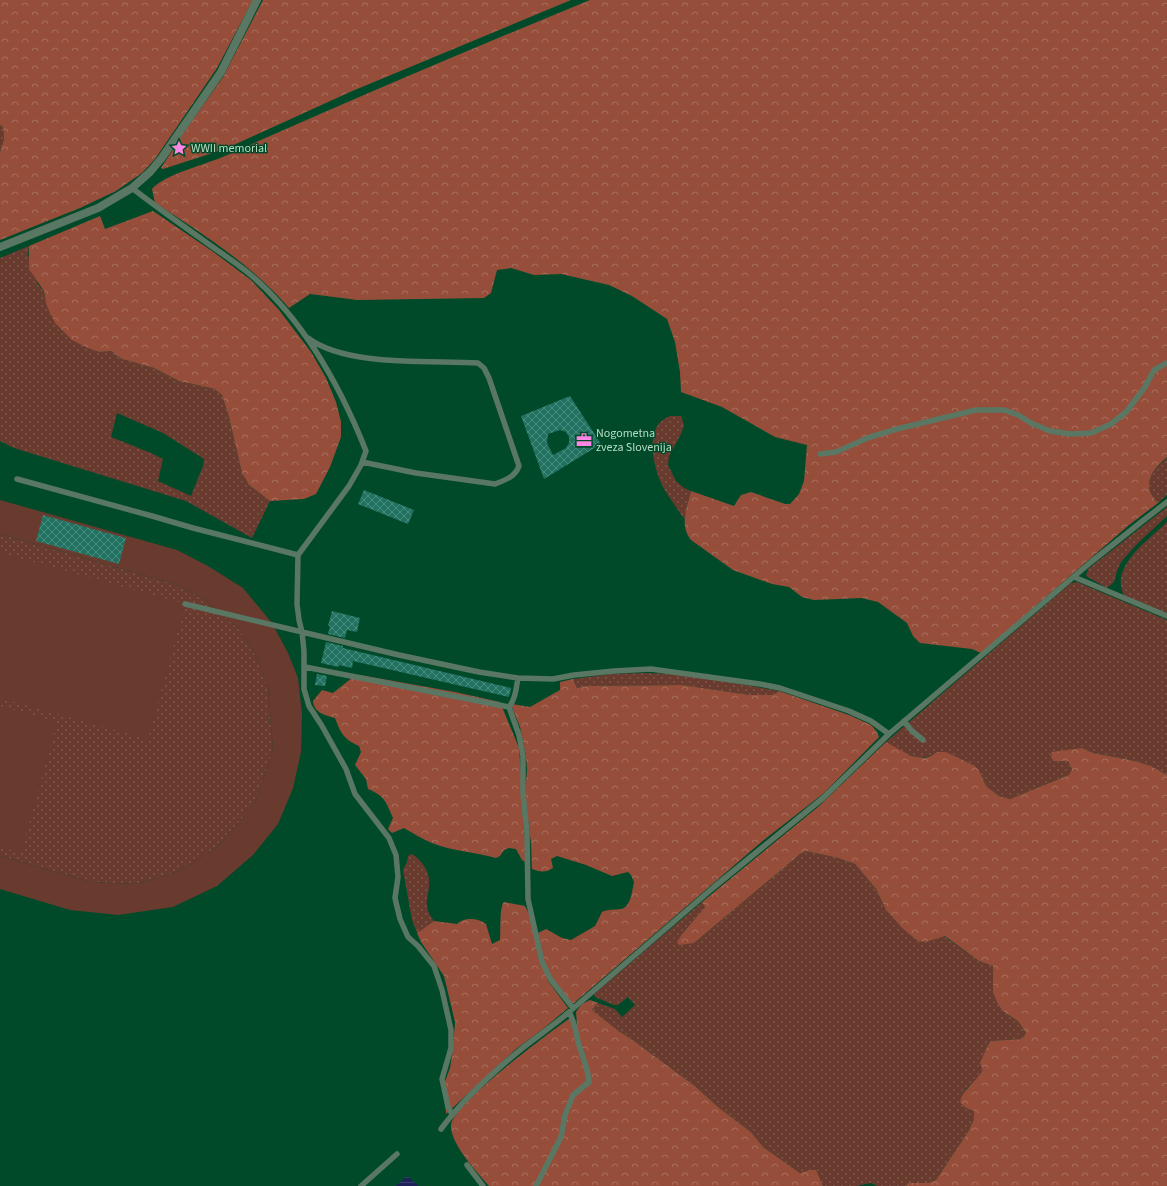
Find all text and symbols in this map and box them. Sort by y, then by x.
place icon: WWII memorial [170,139,188,157]
place label: WWII memorial [191,140,267,157]
place label: Nogometna zveza Slovenija [596,425,672,456]
office icon: Nogometna zveza Slovenija [575,431,593,449]

